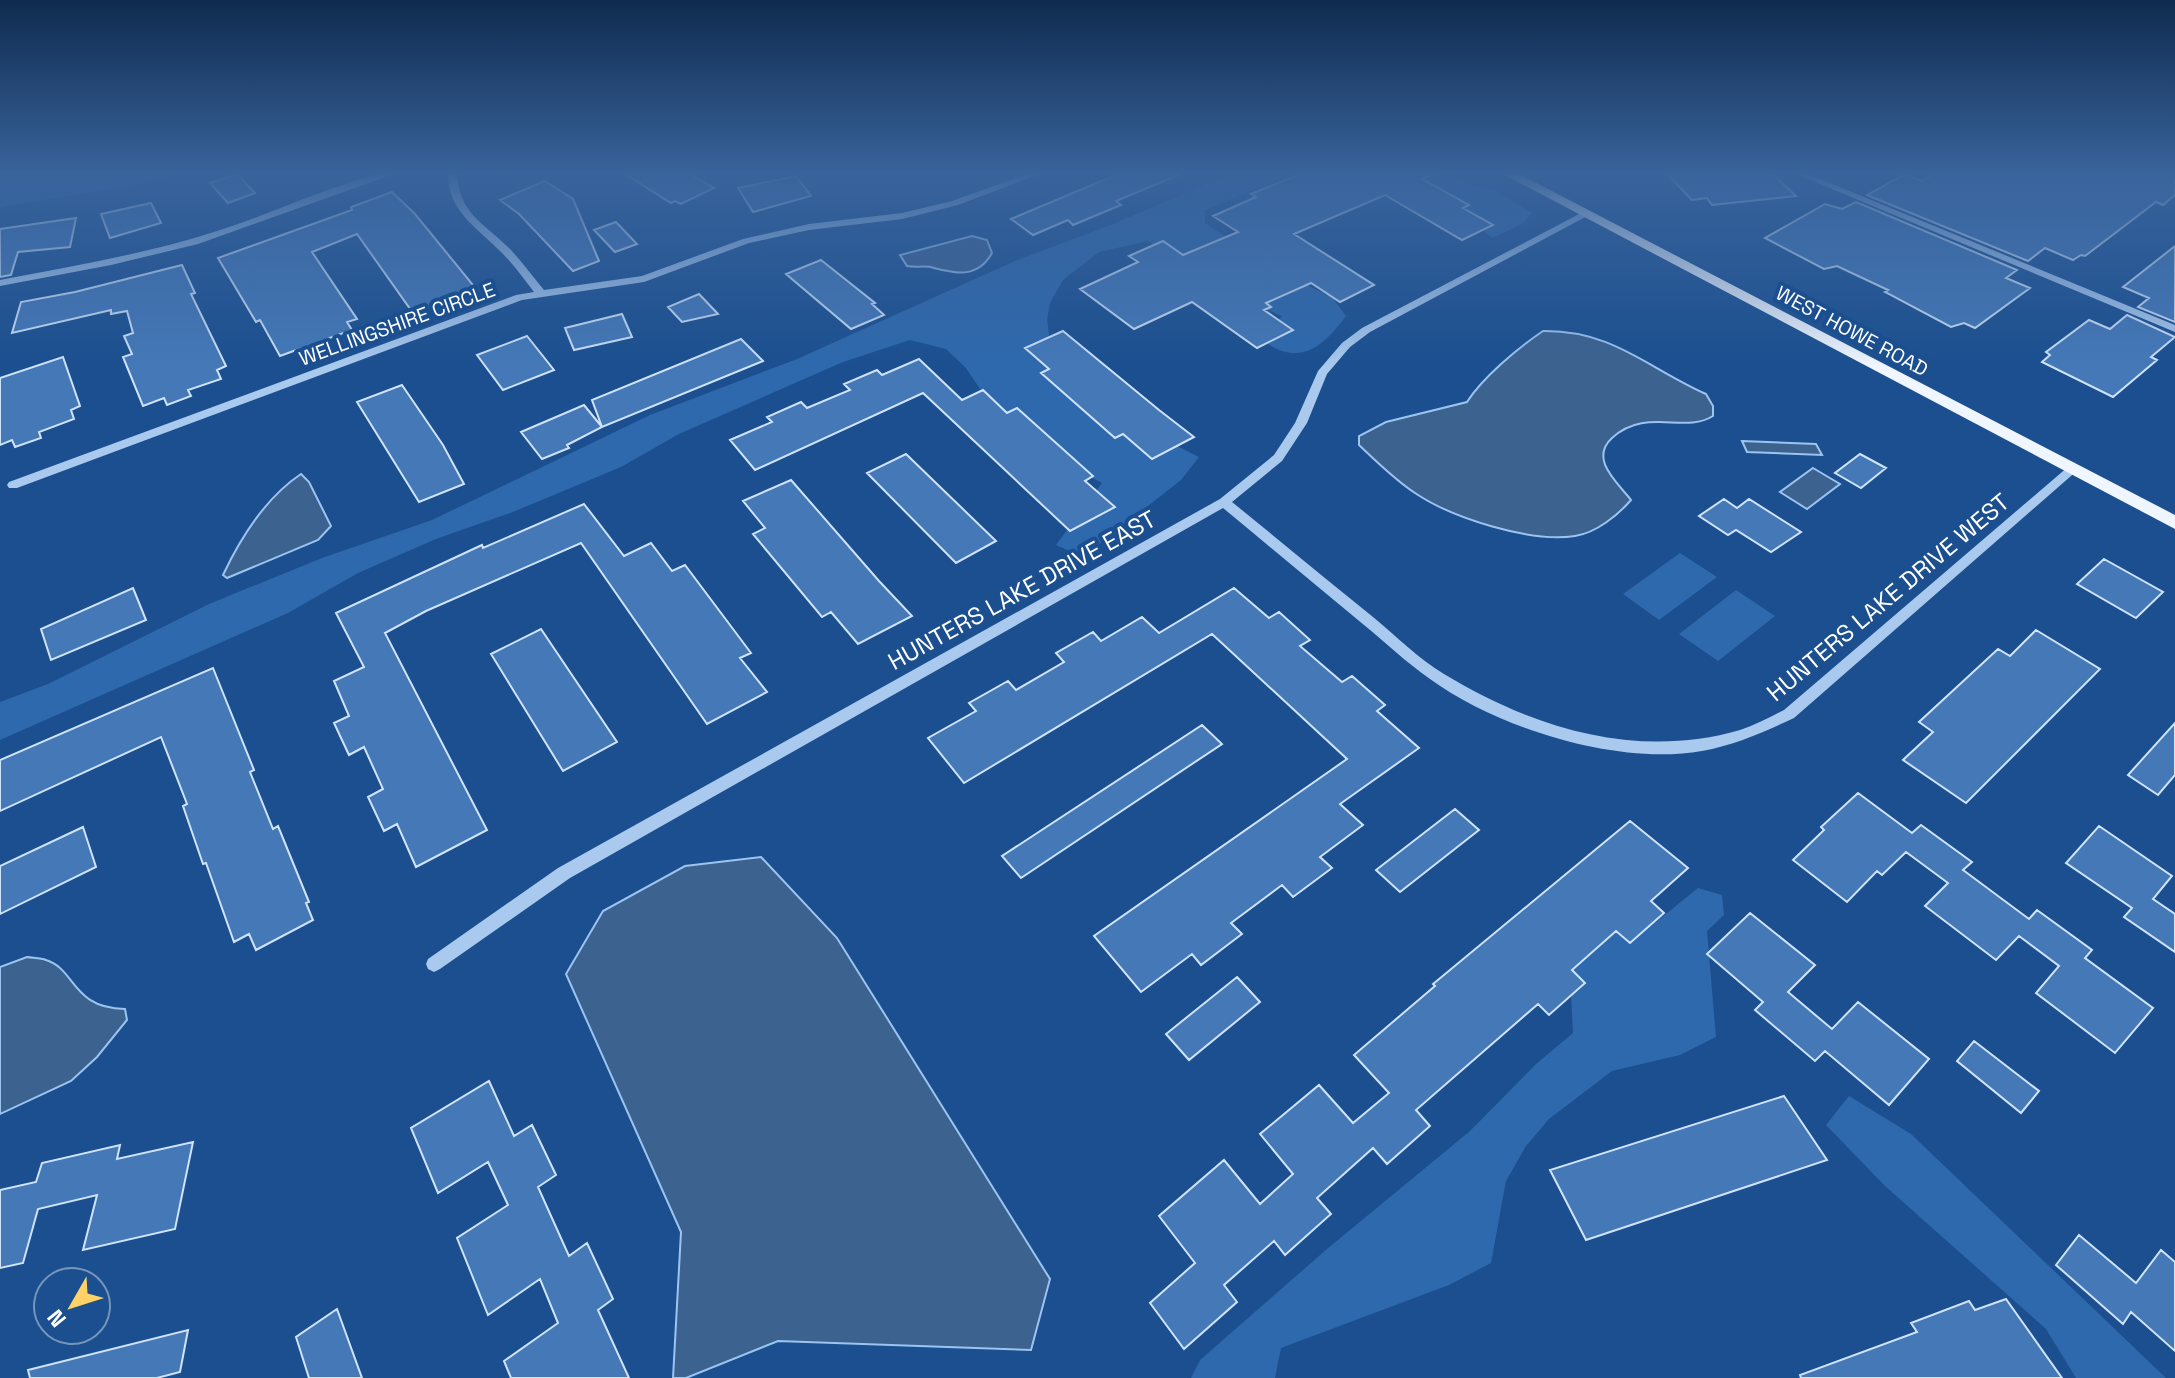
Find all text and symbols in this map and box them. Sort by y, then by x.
street label: WELLINGSHIRE CIRCLE [295,276,499,372]
street label: WEST HOWE ROAD [1771,280,1933,382]
street label: HUNTERS LAKE DRIVE WEST [1760,486,2016,708]
street label: HUNTERS LAKE DRIVE EAST [882,503,1162,677]
north arrow [32,1266,112,1346]
text: N [41,1304,72,1333]

